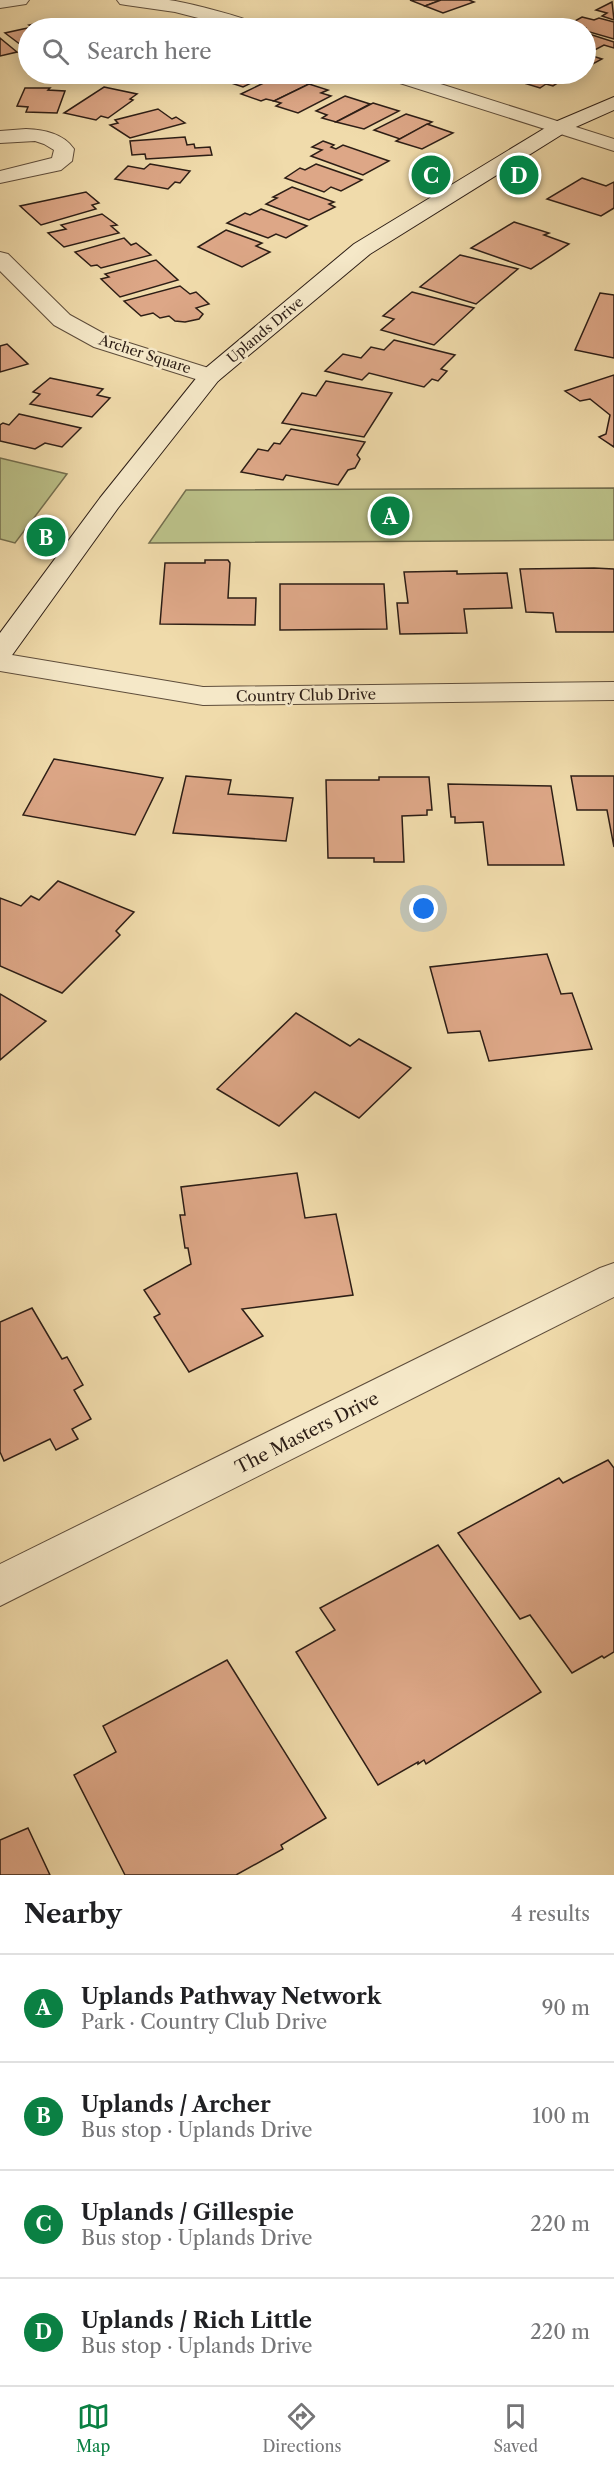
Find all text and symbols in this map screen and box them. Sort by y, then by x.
search box [18,18,596,84]
icon: search [39,35,72,68]
text: Search here [87,38,212,65]
pin: C [412,152,450,198]
pin: D [500,152,538,198]
street label: Uplands Drive [223,293,307,367]
street label: Archer Square [96,330,193,377]
pin: A [370,494,410,538]
pin: B [26,514,66,560]
street label: Country Club Drive [236,684,376,706]
your location [409,894,438,923]
street label: The Masters Drive [231,1387,383,1479]
text: Nearby [24,1898,122,1930]
text: 4 results [511,1902,590,1926]
text: Uplands Pathway Network [81,1983,381,2010]
text: A [36,1996,51,2020]
text: 90 m [542,1996,590,2020]
text: Park · Country Club Drive [81,2010,327,2034]
text: Uplands / Archer [81,2091,271,2118]
text: B [36,2104,51,2128]
text: 100 m [532,2104,590,2128]
text: Bus stop · Uplands Drive [81,2118,312,2142]
text: Uplands / Gillespie [81,2199,294,2226]
text: C [35,2212,52,2236]
text: 220 m [530,2212,590,2236]
text: Bus stop · Uplands Drive [81,2226,312,2250]
text: Uplands / Rich Little [81,2307,312,2334]
text: D [35,2320,52,2344]
text: 220 m [530,2320,590,2344]
text: Bus stop · Uplands Drive [81,2334,312,2358]
tab: Map [76,2400,110,2456]
tab: Directions [262,2400,341,2456]
tab: Saved [494,2400,538,2456]

